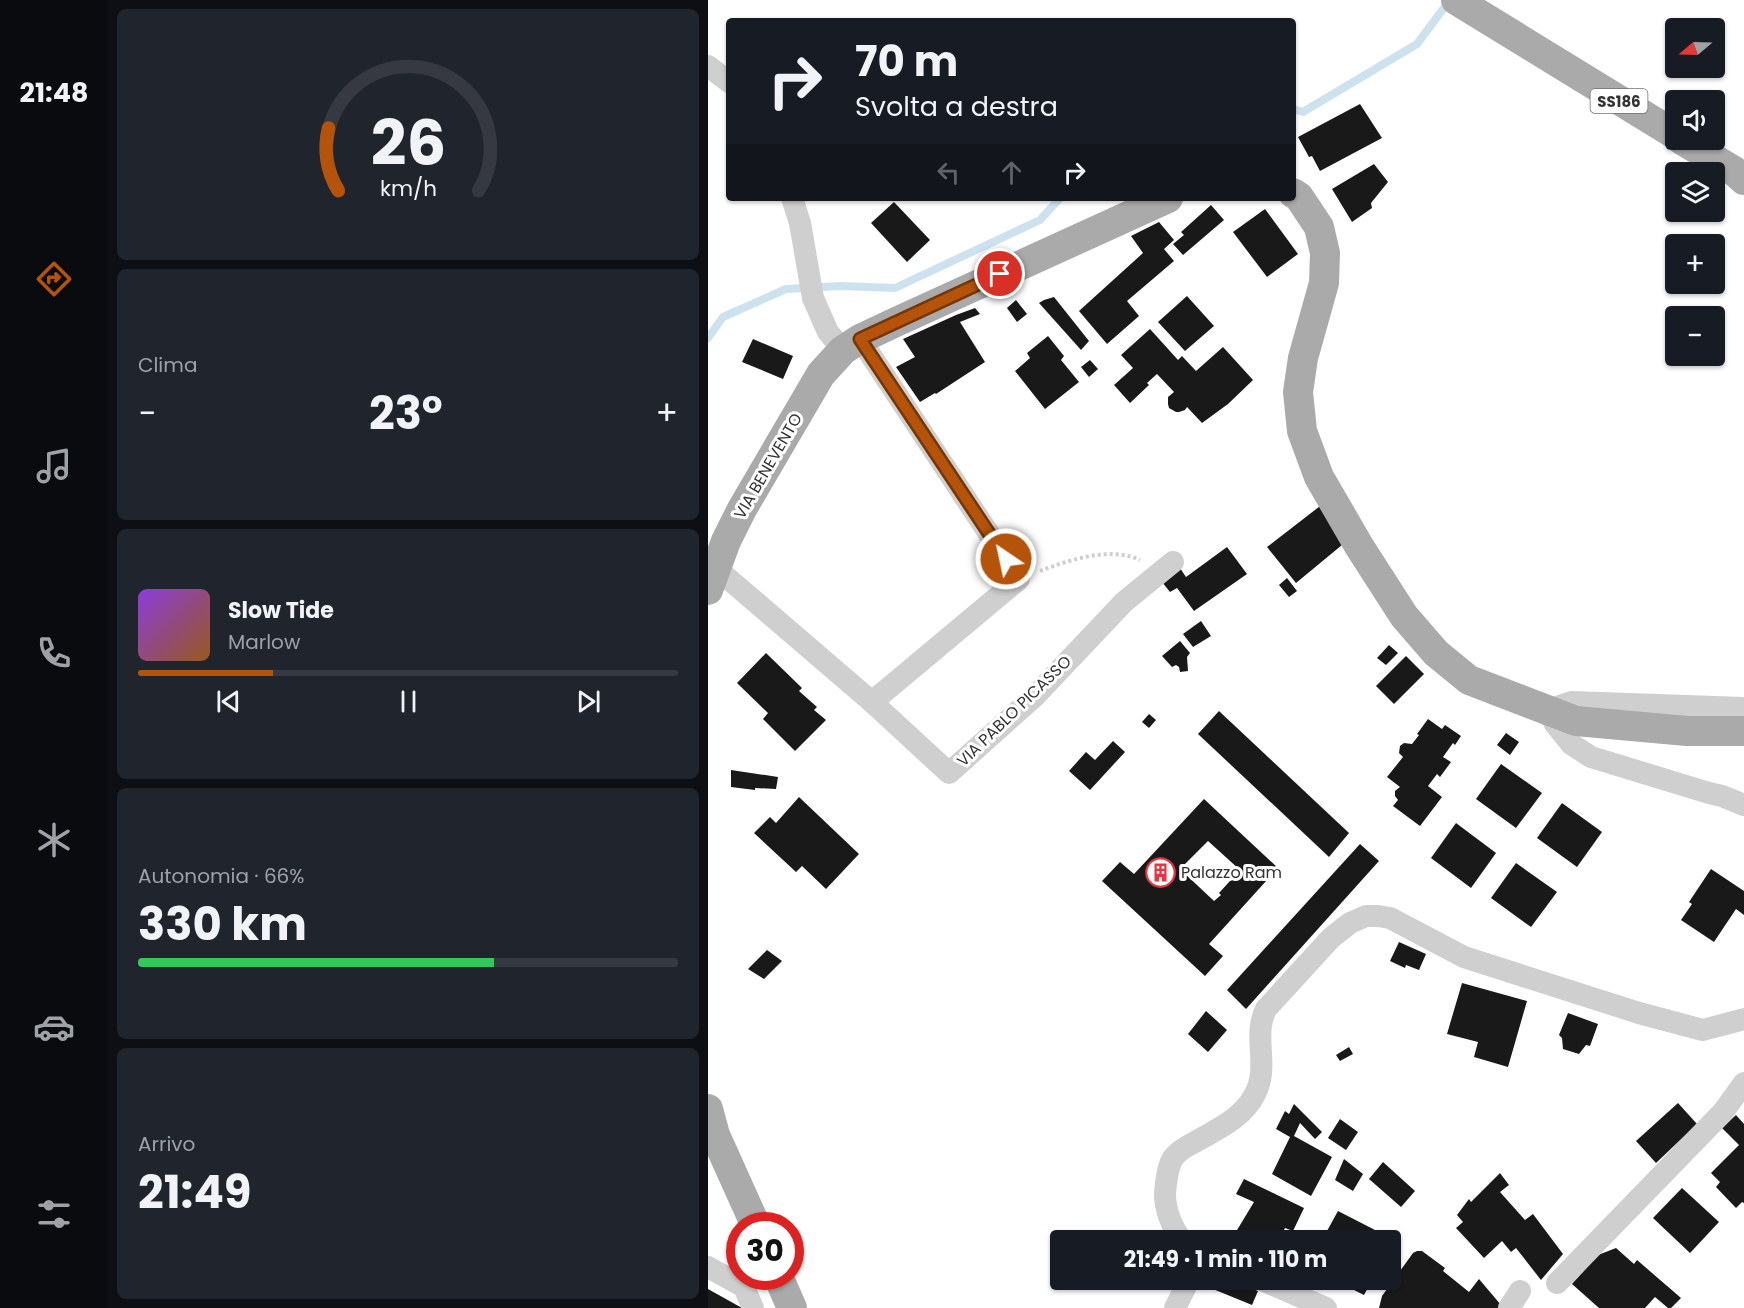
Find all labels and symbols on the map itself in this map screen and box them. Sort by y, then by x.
north arrow [1665,18,1725,78]
road number: SS186 [1590,89,1648,113]
pin [974,248,1025,299]
street label: VIA BENEVENTO [728,409,808,523]
position arrow [974,527,1038,591]
street label: VIA PABLO PICASSO [952,650,1076,772]
building icon: Palazzo Ram [1144,856,1176,888]
place label: Palazzo Ram [1181,861,1282,884]
speed limit sign: 30 [726,1212,804,1290]

